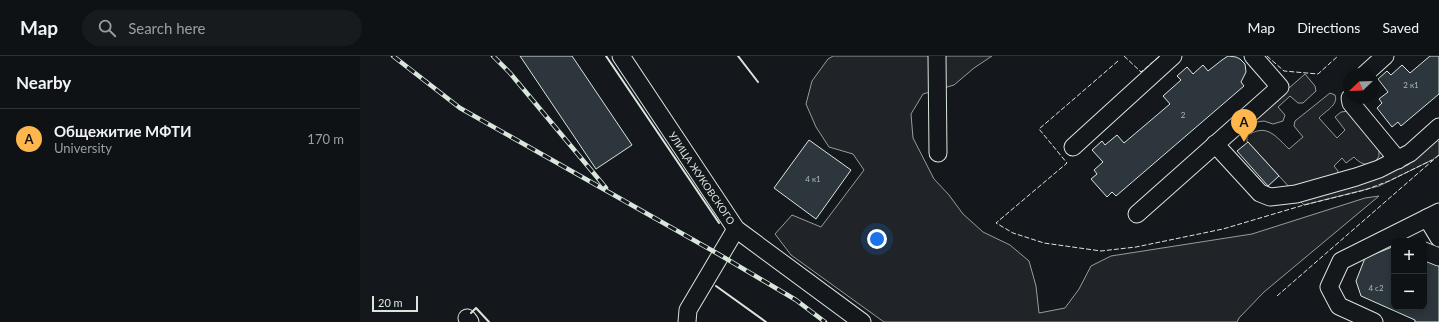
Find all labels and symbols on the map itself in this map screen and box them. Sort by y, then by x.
north arrow [1343,68,1379,104]
house number: 2 к1 [1403,80,1419,90]
pin: A [1231,109,1257,142]
house number: 2 [1181,110,1186,120]
street label: УЛИЦА ЖУКОВСКОГО [666,129,738,227]
house number: 4 к1 [805,174,821,184]
your location [867,229,887,249]
house number: 4 с2 [1368,283,1384,293]
scale bar [372,294,418,313]

